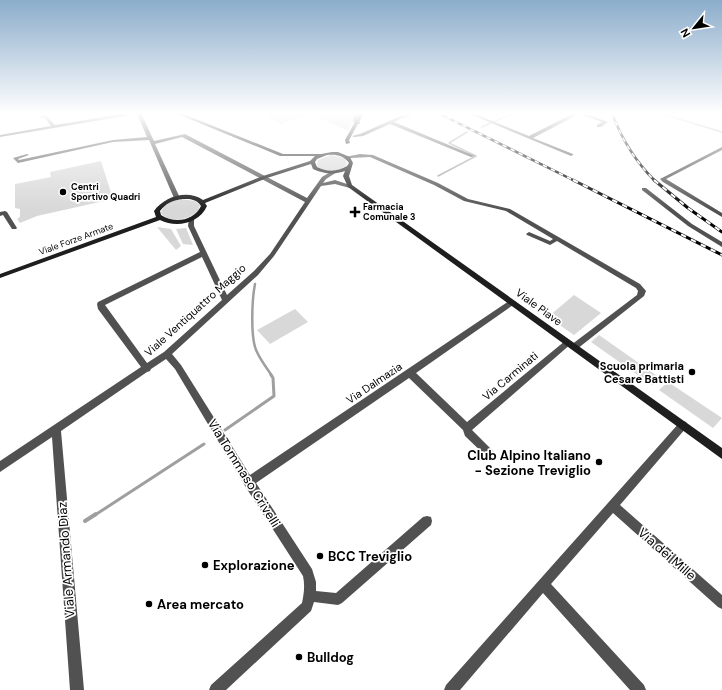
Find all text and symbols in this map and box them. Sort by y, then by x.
north arrow [674,8,714,48]
text: N [677,26,693,40]
place label: Centri Sportivo Quadri [71,181,140,203]
marker: Centri Sportivo Quadri [58,187,68,197]
place label: Farmacia Comunale 3 [363,201,415,223]
marker: Farmacia Comunale 3 [350,207,360,217]
street label: Viale Forze Armate [37,220,115,258]
street label: Viale Ventiquattro Maggio [141,261,249,359]
street label: Viale Piave [513,285,565,329]
street label: Via Carminati [479,349,541,403]
street label: Via Dalmazia [343,359,405,407]
place label: Scuola primaria Cesare Battisti [600,359,684,386]
marker: Scuola primaria Cesare Battisti [687,367,697,377]
street label: Via Tommaso Crivelli [204,416,284,530]
place label: Club Alpino Italiano - Sezione Treviglio [467,447,591,479]
marker: Club Alpino Italiano - Sezione Treviglio [594,457,604,467]
street label: Viale Armando Diaz [53,501,79,619]
street label: Via dei Mille [634,524,700,584]
place label: BCC Treviglio [328,548,412,565]
marker: BCC Treviglio [315,551,325,561]
place label: Explorazione [213,557,295,574]
marker: Explorazione [200,560,210,570]
place label: Area mercato [157,596,244,613]
marker: Area mercato [144,599,154,609]
place label: Bulldog [307,649,354,666]
marker: Bulldog [294,652,304,662]

